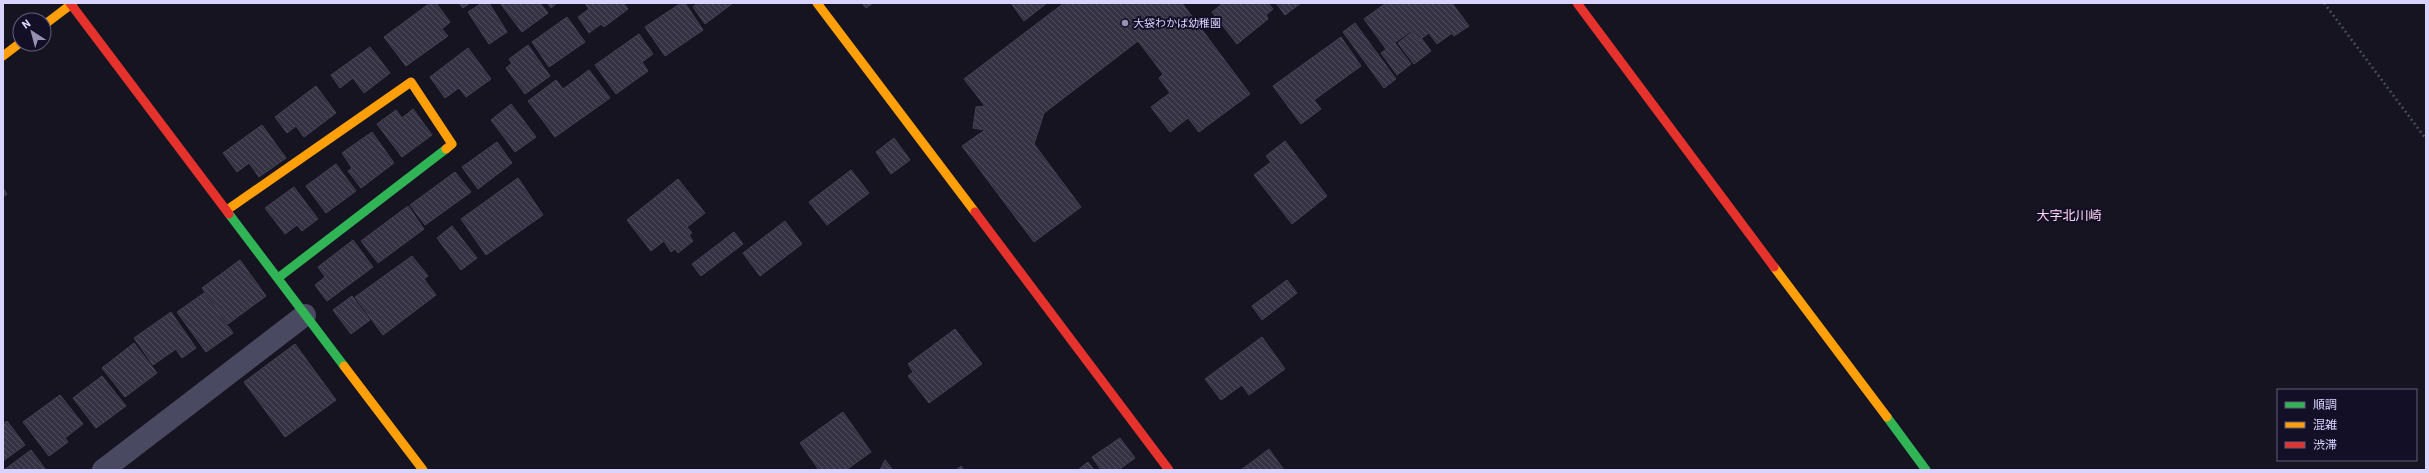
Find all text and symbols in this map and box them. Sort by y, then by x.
north arrow [12,12,52,52]
text: N [19,16,33,31]
place label: 大袋わかば幼稚園 [1133,16,1221,29]
marker: 大袋わかば幼稚園 [1120,18,1130,28]
district label: 大字北川崎 [2036,207,2102,223]
legend [2277,389,2417,461]
text: 順調 [2313,397,2337,411]
text: 混雑 [2313,417,2337,431]
text: 渋滞 [2313,437,2337,451]

